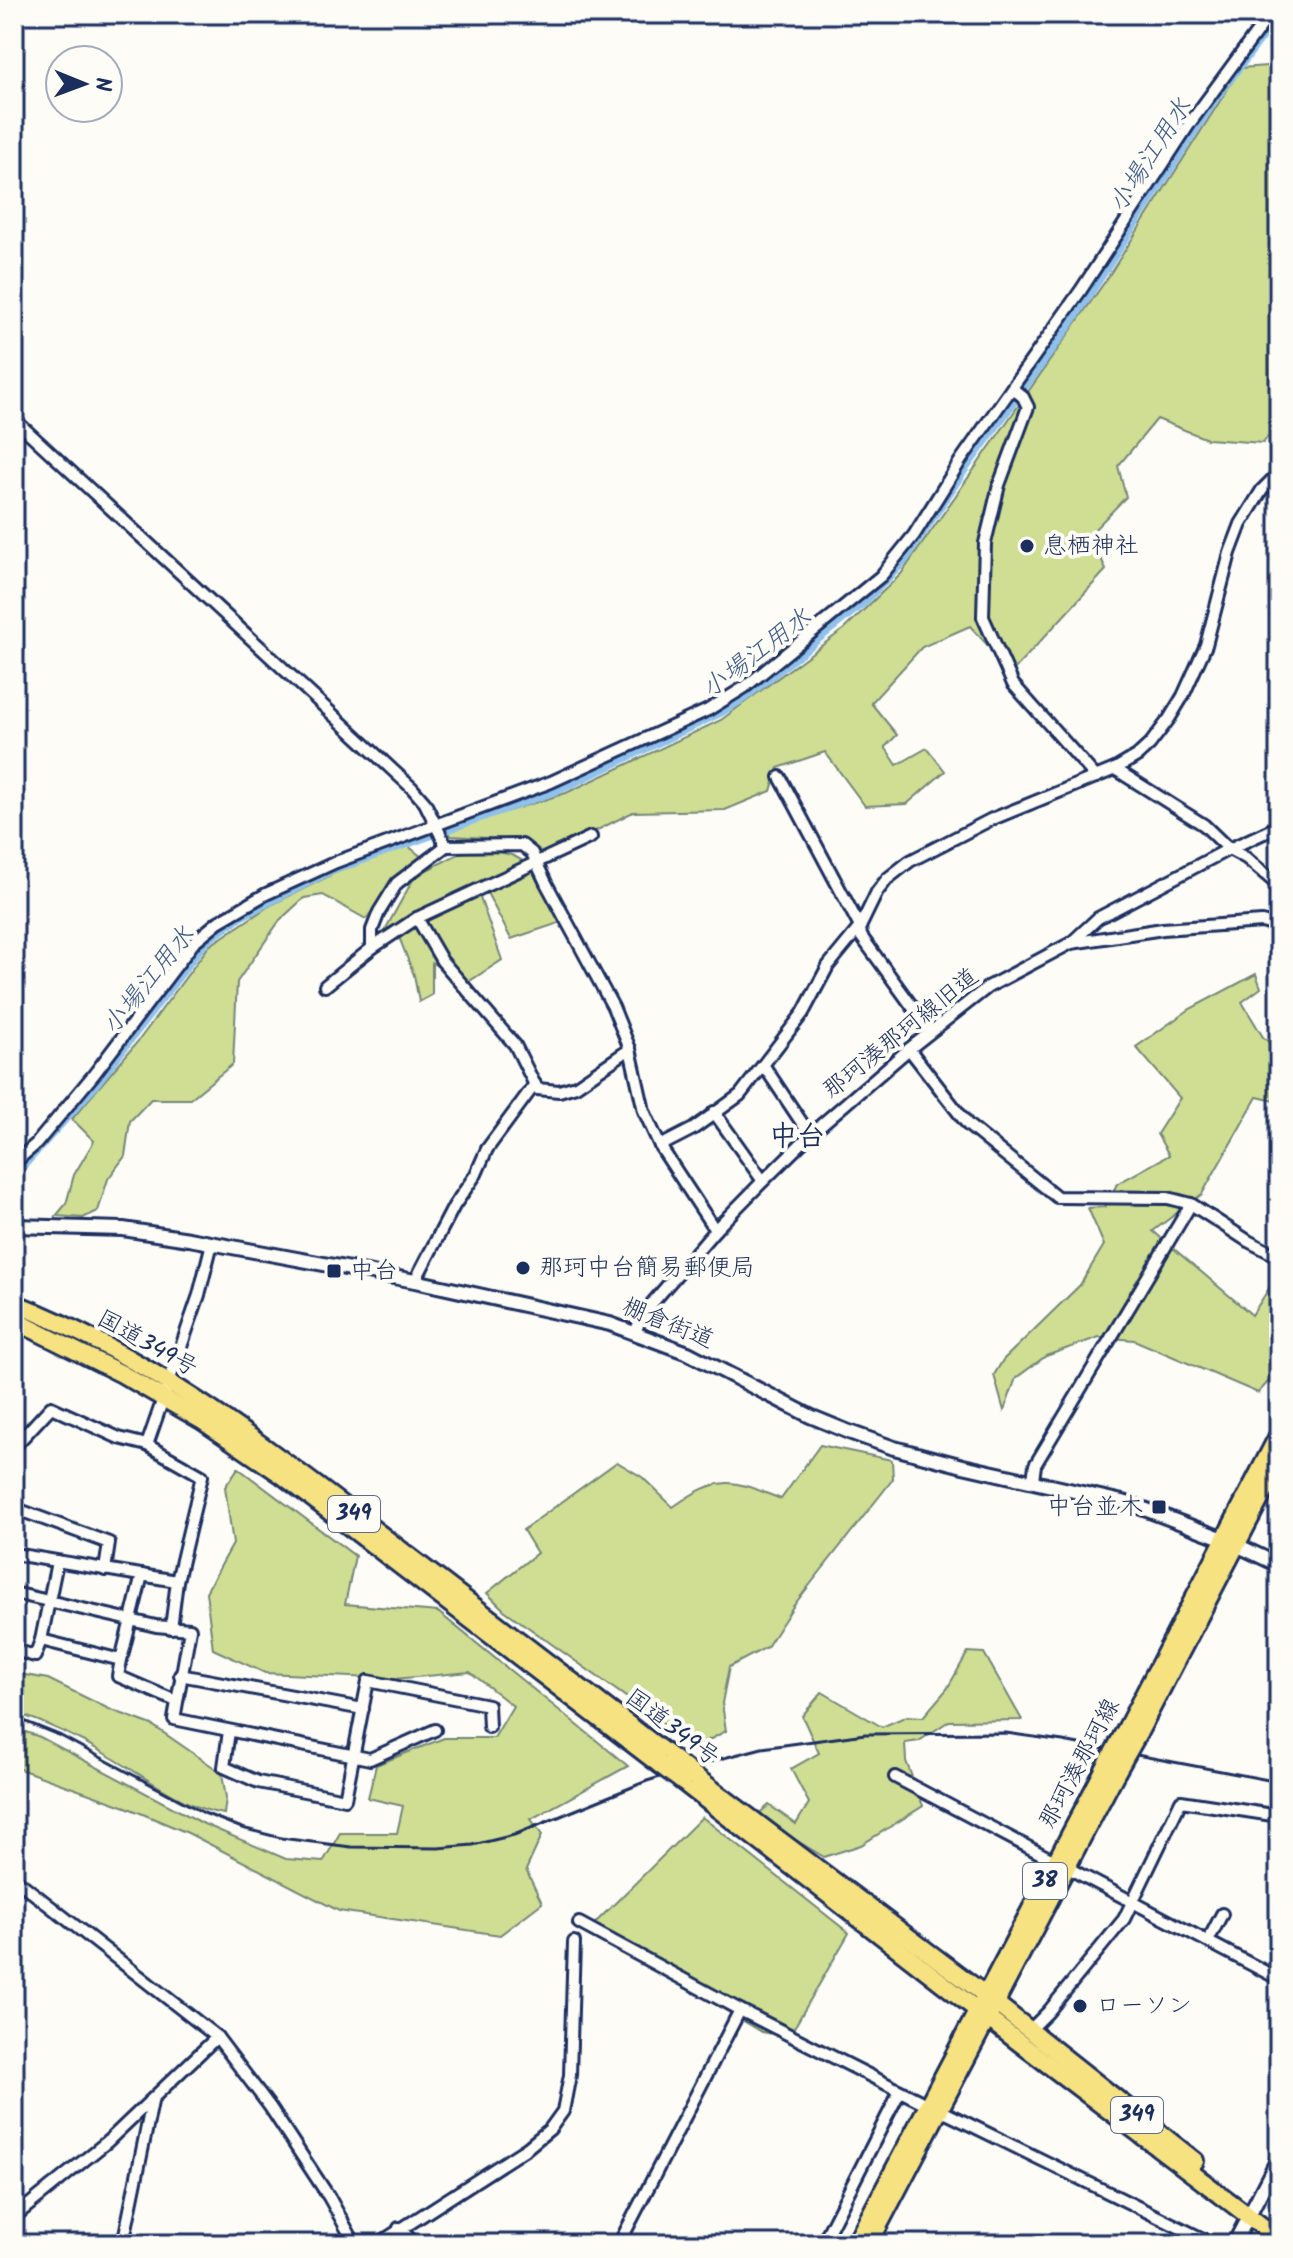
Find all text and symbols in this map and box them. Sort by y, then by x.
north arrow [44,44,124,124]
text: N [84,77,119,92]
water label: 小場江用水 [1098,90,1204,222]
place label: 息栖神社 [1043,527,1139,566]
marker: 息栖神社 [1018,537,1036,555]
water label: 小場江用水 [692,598,822,710]
water label: 小場江用水 [92,917,206,1045]
street label: 那珂湊那珂線旧道 [814,958,988,1110]
district label: 中台 [769,1115,825,1160]
place label: 那珂中台簡易郵便局 [539,1249,755,1288]
place label: 中台 [350,1252,398,1291]
marker: 那珂中台簡易郵便局 [514,1259,532,1277]
marker: 中台 [325,1262,343,1280]
street label: 棚倉街道 [616,1288,720,1360]
street label: 国道349号 [89,1300,205,1388]
place label: 中台並木 [1047,1488,1143,1527]
road number: 349 [328,1496,380,1532]
marker: 中台並木 [1150,1498,1168,1516]
street label: 国道349号 [616,1679,728,1777]
street label: 那珂湊那珂線 [1029,1691,1131,1837]
road number: 38 [1023,1863,1067,1899]
place label: ローソン [1096,1987,1192,2026]
marker: ローソン [1071,1997,1089,2015]
road number: 349 [1111,2097,1163,2133]

